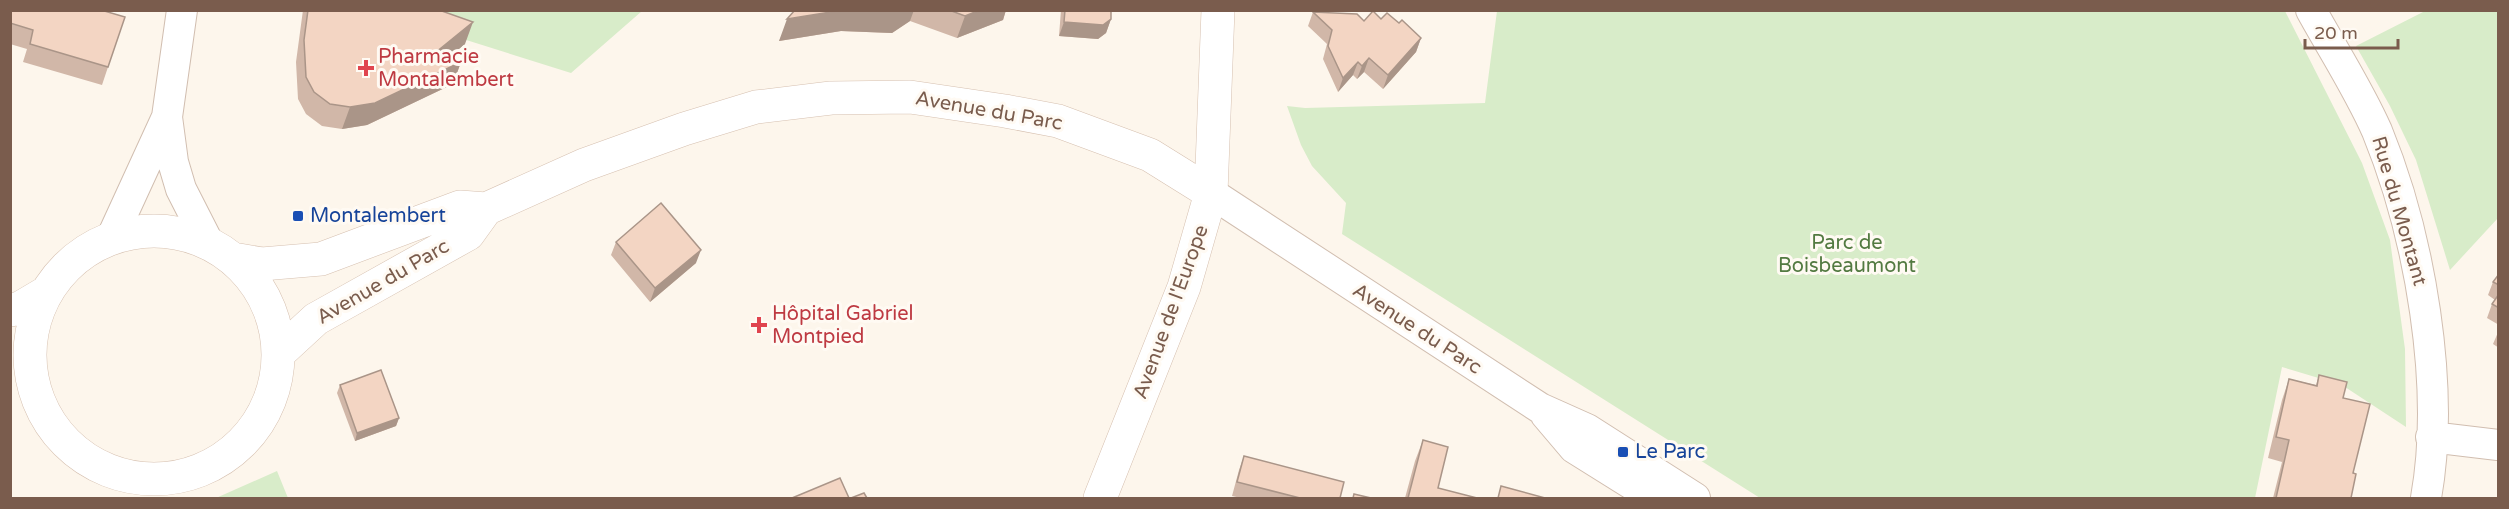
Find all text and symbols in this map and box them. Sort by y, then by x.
scale bar [2305,12,2398,50]
text: 20 m [2314,22,2358,44]
place label: Pharmacie Montalembert [378,45,514,92]
marker: Pharmacie Montalembert [359,61,373,75]
street label: Avenue du Parc [914,86,1064,136]
street label: Rue du Montant [2366,133,2432,289]
place label: Montalembert [310,204,446,228]
marker: Montalembert [291,209,305,223]
street label: Avenue de l'Europe [1128,222,1214,402]
park label: Parc de Boisbeaumont [1778,231,1916,278]
street label: Avenue du Parc [312,234,454,330]
street label: Avenue du Parc [1348,278,1486,380]
place label: Hôpital Gabriel Montpied [772,302,914,349]
marker: Hôpital Gabriel Montpied [750,316,768,334]
place label: Le Parc [1635,440,1705,464]
marker: Le Parc [1616,445,1630,459]

